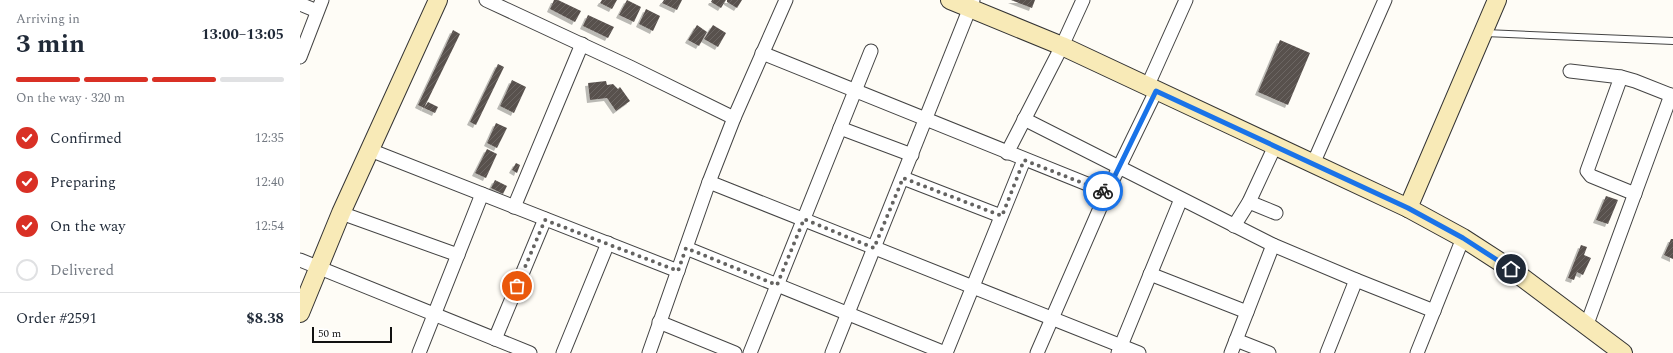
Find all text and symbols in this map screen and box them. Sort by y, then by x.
text: Arriving in [16,9,80,29]
text: 13:00–13:05 [201,23,284,46]
text: 3 min [16,24,85,64]
text: On the way · 320 m [16,88,125,108]
icon: check [16,127,38,149]
text: Confirmed [50,127,122,150]
text: 12:35 [255,128,284,148]
icon: check [16,171,38,193]
text: Preparing [50,171,116,194]
courier [1083,171,1123,211]
text: 12:40 [255,172,284,192]
icon: bike [1092,180,1114,202]
icon: check [16,215,38,237]
text: On the way [50,215,125,238]
text: 12:54 [255,216,284,236]
pin [1494,252,1528,286]
icon: home [1500,258,1522,280]
text: Delivered [50,259,114,282]
pin [500,269,534,303]
icon: bag [506,275,528,297]
text: Order #2591 [16,307,97,330]
text: $8.38 [246,307,284,330]
scale bar [312,325,392,344]
text: 50 m [318,325,341,342]

